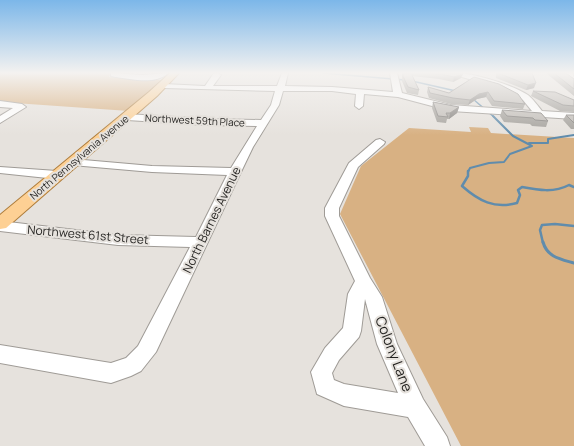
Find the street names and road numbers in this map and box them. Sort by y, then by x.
street label: Northwest 59th Place [145,110,245,130]
street label: North Pennsylvania Avenue [27,111,131,203]
street label: North Barnes Avenue [178,164,245,276]
street label: Northwest 61st Street [27,221,150,248]
street label: Colony Lane [371,313,418,394]

